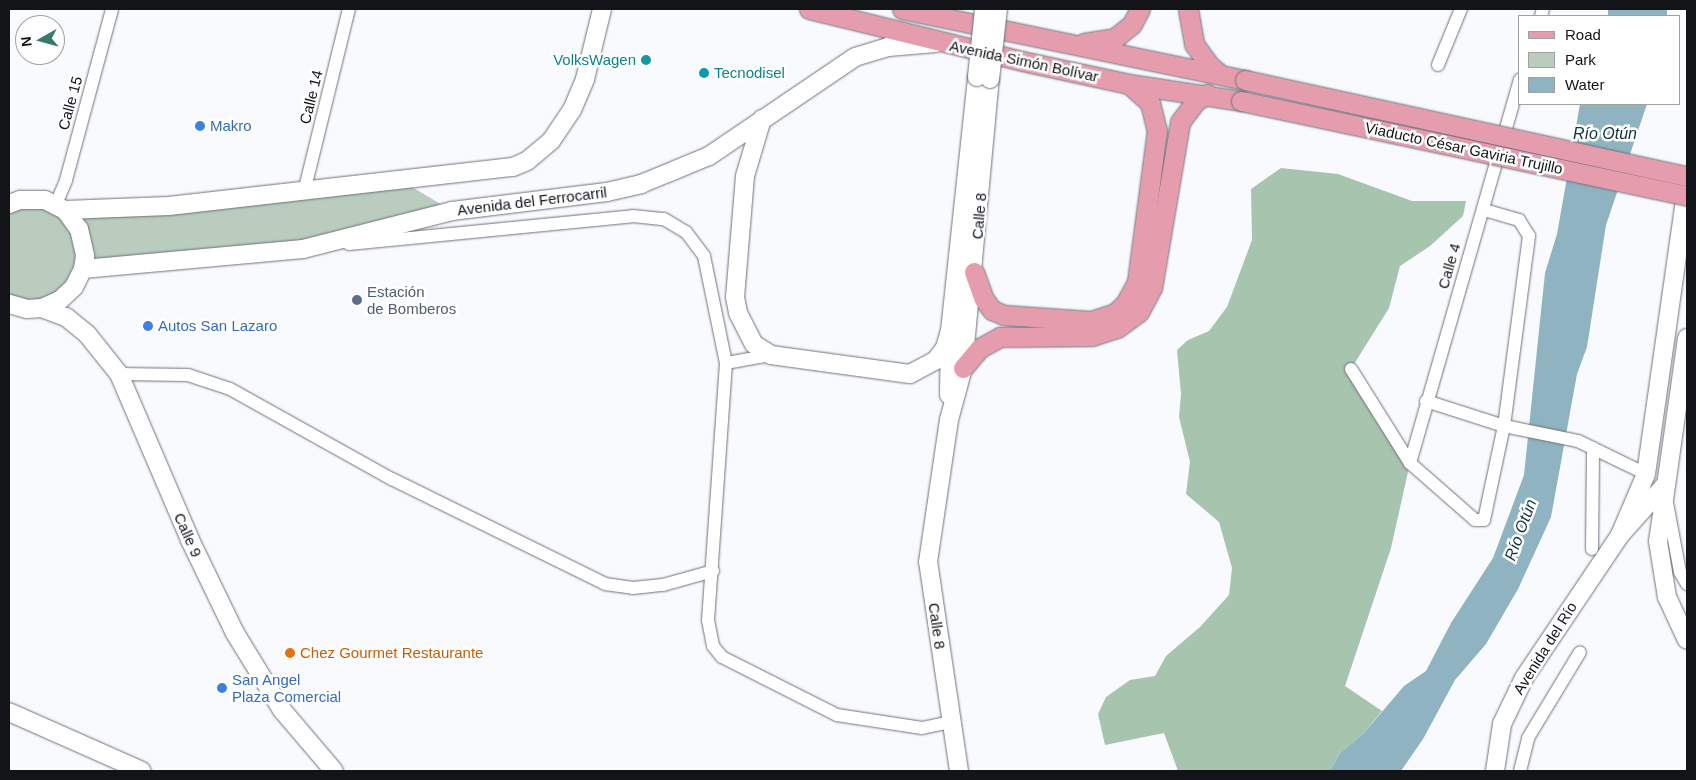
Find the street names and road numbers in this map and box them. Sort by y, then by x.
street label: Avenida Simón Bolívar [948,36,1100,86]
street label: Calle 14 [296,68,326,126]
street label: Calle 15 [54,74,86,132]
street label: Viaducto César Gaviria Trujillo [1363,118,1565,178]
street label: Avenida del Ferrocarril [456,183,608,219]
street label: Calle 8 [968,192,990,240]
street label: Calle 4 [1434,241,1464,291]
street label: Calle 9 [170,510,206,560]
street label: Avenida del Río [1509,598,1581,698]
street label: Calle 8 [925,602,949,650]

